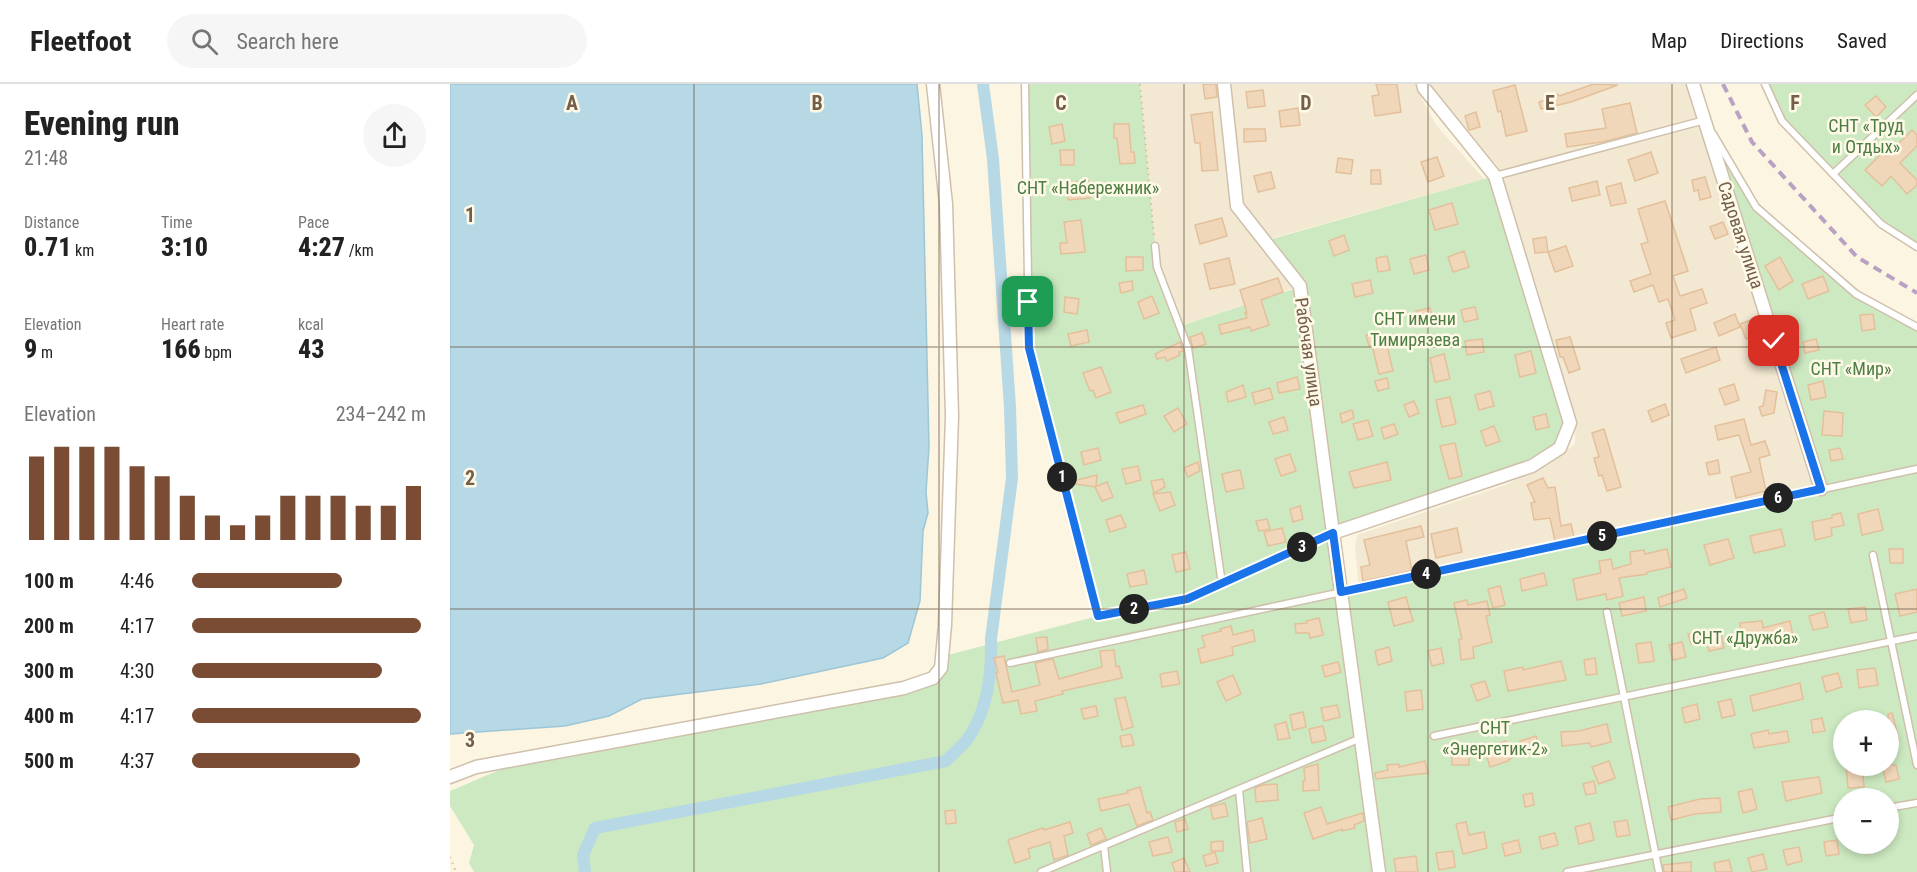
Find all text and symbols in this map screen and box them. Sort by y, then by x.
search box [167,14,587,68]
text: Fleetfoot [30,25,131,58]
icon: search [188,25,221,58]
text: Search here [236,29,339,54]
text: Map [1651,29,1687,53]
text: Directions [1720,29,1804,53]
text: Saved [1837,29,1887,53]
text: A [566,91,578,115]
text: B [811,91,823,115]
text: C [1055,91,1067,115]
text: D [1300,91,1312,115]
text: E [1545,91,1555,115]
text: F [1790,91,1800,115]
text: Evening run [24,104,180,143]
button: share [363,104,426,167]
park label: СНТ «Труд и Отдых» [1828,115,1904,157]
text: 21:48 [24,146,68,170]
park label: СНТ «Набережник» [1017,177,1159,198]
street label: Садовая улица [1714,179,1768,291]
text: 1 [465,203,475,227]
text: Distance [24,213,79,232]
text: Time [161,213,193,232]
text: Pace [298,213,329,232]
text: 0.71 [24,232,71,262]
text: 3:10 [161,232,208,262]
text: 4:27 [298,232,345,262]
text: km [71,241,94,260]
text: /km [345,241,374,260]
pin [1002,276,1053,327]
icon: arrive [1011,285,1044,318]
street label: Рабочая улица [1291,296,1327,408]
park label: СНТ имени Тимирязева [1370,308,1460,350]
text: Elevation [24,315,82,334]
text: Heart rate [161,315,224,334]
text: kcal [298,315,324,334]
pin [1748,315,1799,366]
icon: check [1757,324,1790,357]
text: 9 [24,334,37,364]
text: 166 [161,334,201,364]
text: 43 [298,334,324,364]
text: m [37,343,53,362]
text: bpm [201,343,232,362]
park label: СНТ «Мир» [1811,358,1891,379]
text: Elevation [24,402,96,426]
text: 234–242 m [336,402,426,426]
pin: 1 [1047,462,1077,492]
text: 2 [465,466,475,490]
text: 1 [1058,467,1066,486]
pin: 6 [1763,483,1793,513]
text: 6 [1774,488,1782,507]
pin: 5 [1587,521,1617,551]
text: 5 [1598,526,1606,545]
pin: 3 [1287,532,1317,562]
text: 3 [1298,537,1306,556]
pin: 4 [1411,559,1441,589]
text: 4 [1422,564,1430,583]
text: 100 m [24,569,74,593]
text: 4:46 [120,569,154,593]
pin: 2 [1119,594,1149,624]
text: 2 [1130,599,1138,618]
text: 200 m [24,614,74,638]
text: 4:17 [120,614,154,638]
park label: СНТ «Дружба» [1692,627,1798,648]
text: 300 m [24,659,74,683]
text: 4:30 [120,659,154,683]
text: 400 m [24,704,74,728]
text: 4:17 [120,704,154,728]
map controls [1833,710,1899,854]
button: + [1833,710,1899,776]
park label: СНТ «Энергетик-2» [1442,717,1548,759]
text: 3 [465,728,475,752]
text: 500 m [24,749,74,773]
text: 4:37 [120,749,154,773]
button: − [1833,788,1899,854]

